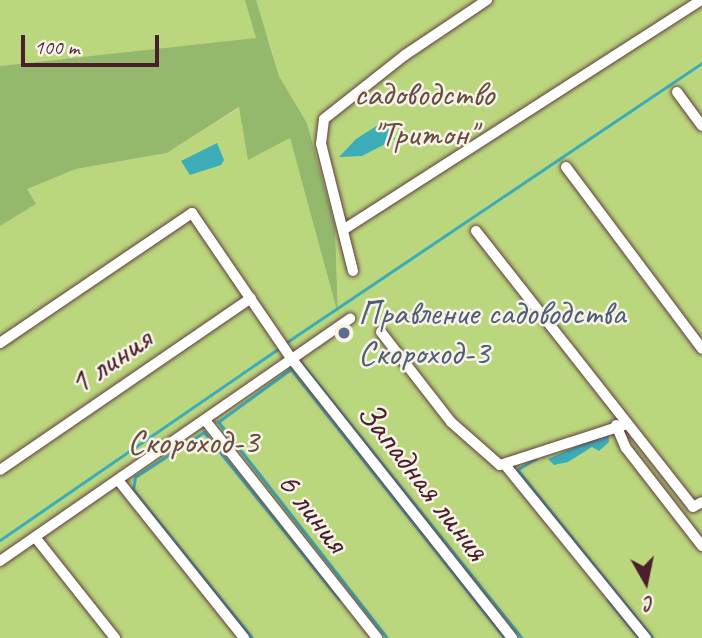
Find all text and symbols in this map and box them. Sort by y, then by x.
scale bar [24,21,163,65]
text: 100 m [34,34,79,60]
park label: садоводство "Тритон" [354,73,494,155]
place label: Правление садоводства Скороход-3 [358,292,631,374]
street label: 1 линия [60,318,160,404]
marker: Правление садоводства Скороход-3 [336,325,352,341]
street label: Западная линия [348,393,498,569]
park label: Скороход-3 [127,421,259,463]
street label: 6 линия [268,463,358,561]
north arrow [611,547,681,617]
text: С [643,590,656,615]

